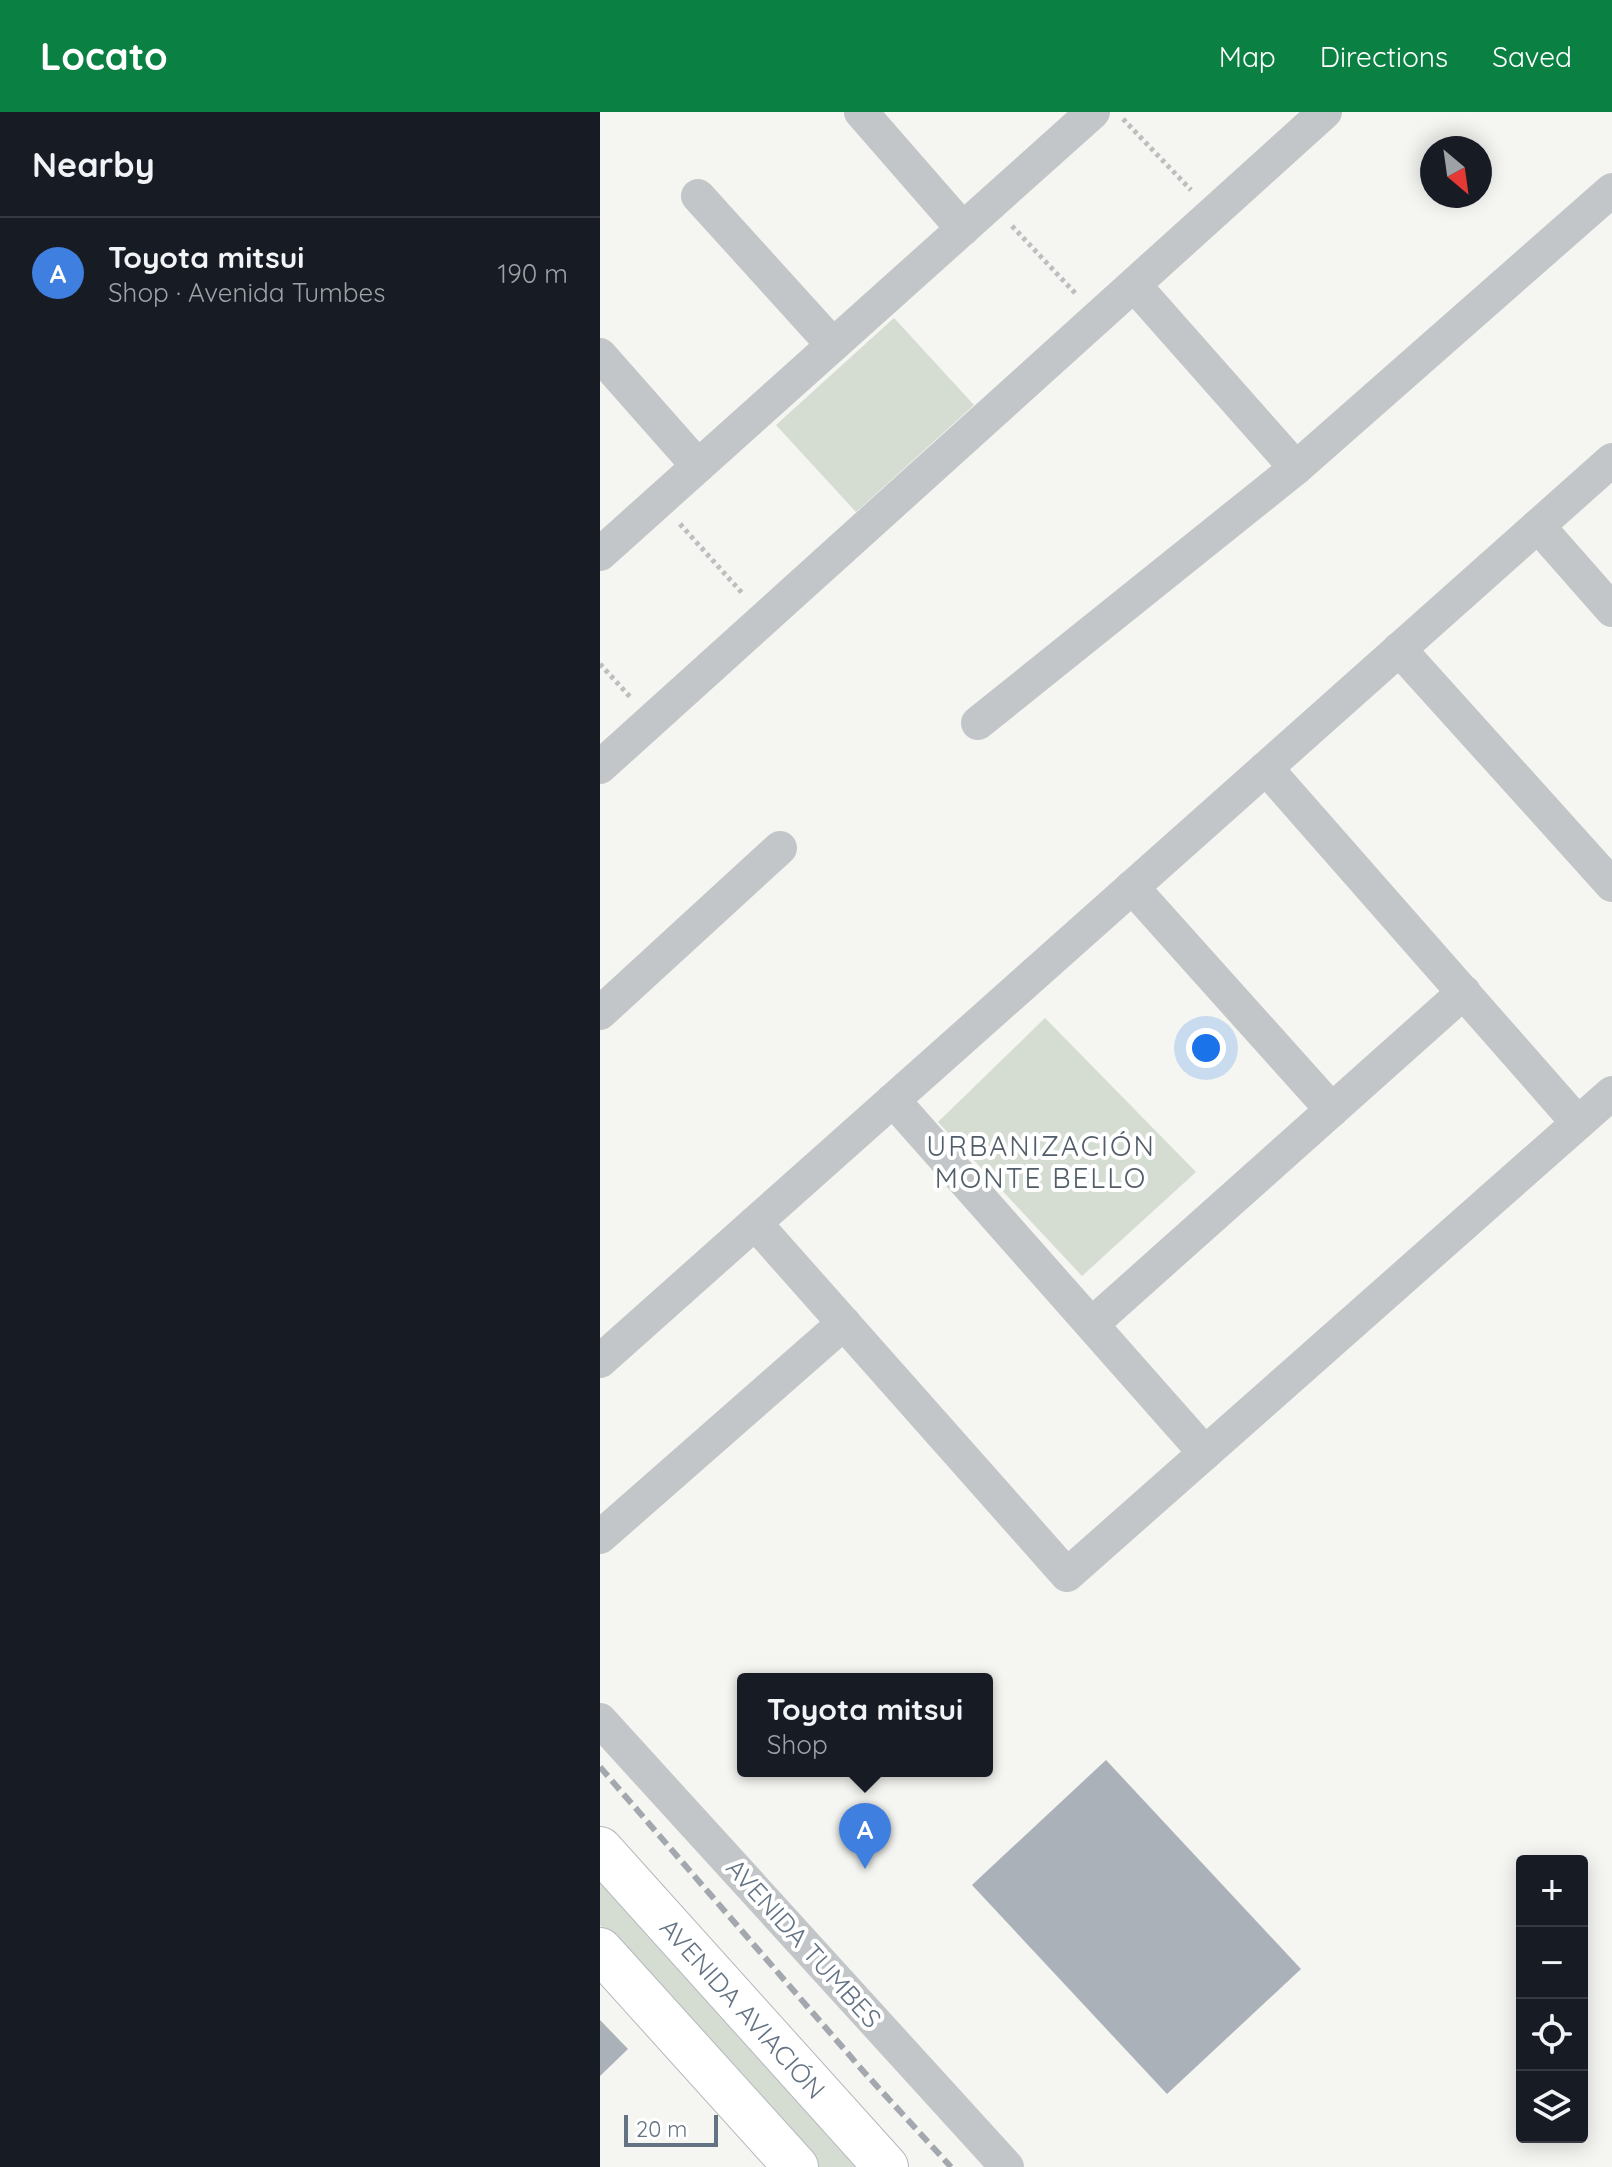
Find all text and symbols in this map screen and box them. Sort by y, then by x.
text: Locato [40,32,168,80]
text: Map [1219,39,1276,74]
text: Directions [1320,39,1448,74]
text: Saved [1492,39,1572,74]
north arrow [1420,136,1492,208]
text: Nearby [32,143,155,186]
text: Toyota mitsui [108,238,304,276]
text: A [50,257,66,290]
text: 190 m [498,257,568,290]
text: Shop · Avenida Tumbes [108,276,385,309]
your location [1186,1028,1226,1068]
district label: URBANIZACIÓN MONTE BELLO [926,1128,1156,1195]
popup [737,1673,993,1777]
text: Toyota mitsui [767,1690,963,1728]
text: Shop [767,1728,828,1761]
pin: A [839,1803,891,1869]
street label: AVENIDA TUMBES [719,1852,889,2034]
map controls [1516,1855,1588,2143]
button: + [1516,1855,1588,1927]
street label: AVENIDA AVIACIÓN [653,1911,833,2105]
button: − [1516,1927,1588,1999]
button: locate [1516,1999,1588,2071]
button: layers [1516,2071,1588,2143]
scale bar [624,2111,718,2147]
text: 20 m [636,2115,687,2143]

